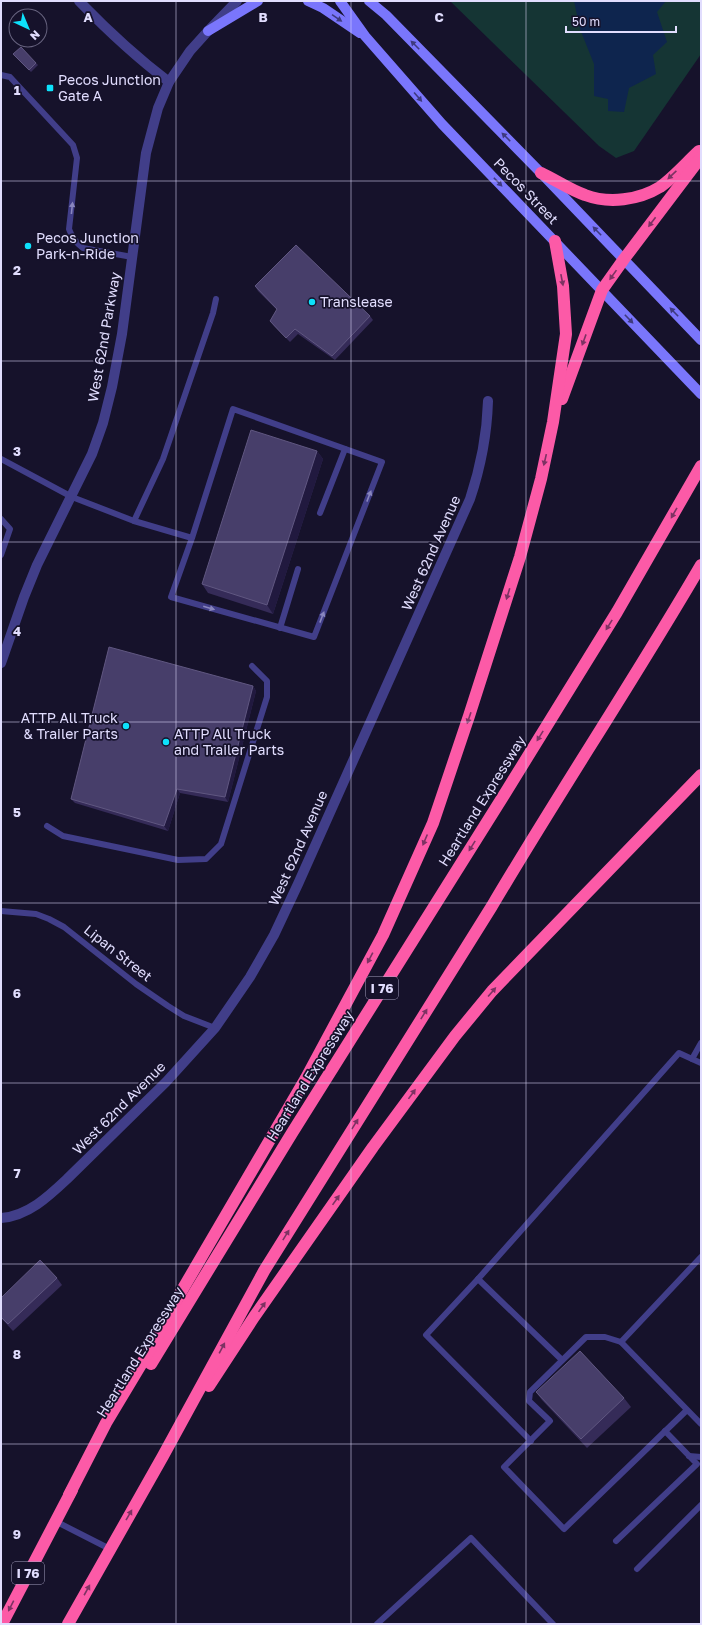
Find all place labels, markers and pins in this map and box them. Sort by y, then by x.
place label: Pecos Junction Gate A [58,71,161,104]
marker: Pecos Junction Gate A [45,83,55,93]
place label: Pecos Junction Park-n-Ride [36,229,139,262]
marker: Pecos Junction Park-n-Ride [23,241,33,251]
place label: Translease [320,293,393,310]
marker: Translease [307,297,317,307]
place label: ATTP All Truck & Trailer Parts [21,709,118,742]
marker: ATTP All Truck & Trailer Parts [121,721,131,731]
place label: ATTP All Truck and Trailer Parts [174,725,284,758]
marker: ATTP All Truck and Trailer Parts [161,737,171,747]

